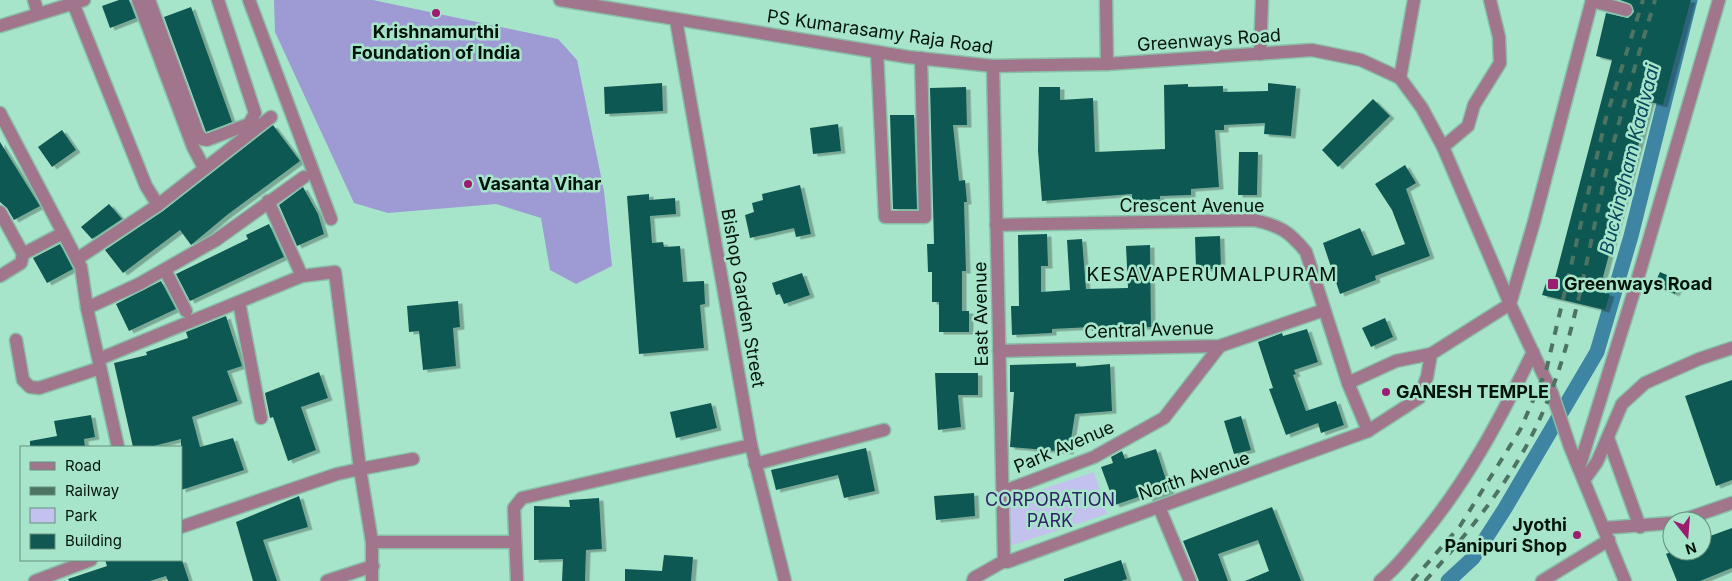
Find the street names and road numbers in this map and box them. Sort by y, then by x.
street label: PS Kumarasamy Raja Road [766,5,994,58]
street label: Greenways Road [1136,24,1282,55]
street label: Crescent Avenue [1119,195,1265,216]
street label: Bishop Garden Street [717,207,770,389]
street label: East Avenue [969,262,992,366]
street label: Central Avenue [1084,317,1214,342]
street label: Park Avenue [1011,416,1117,477]
street label: North Avenue [1135,447,1252,504]

